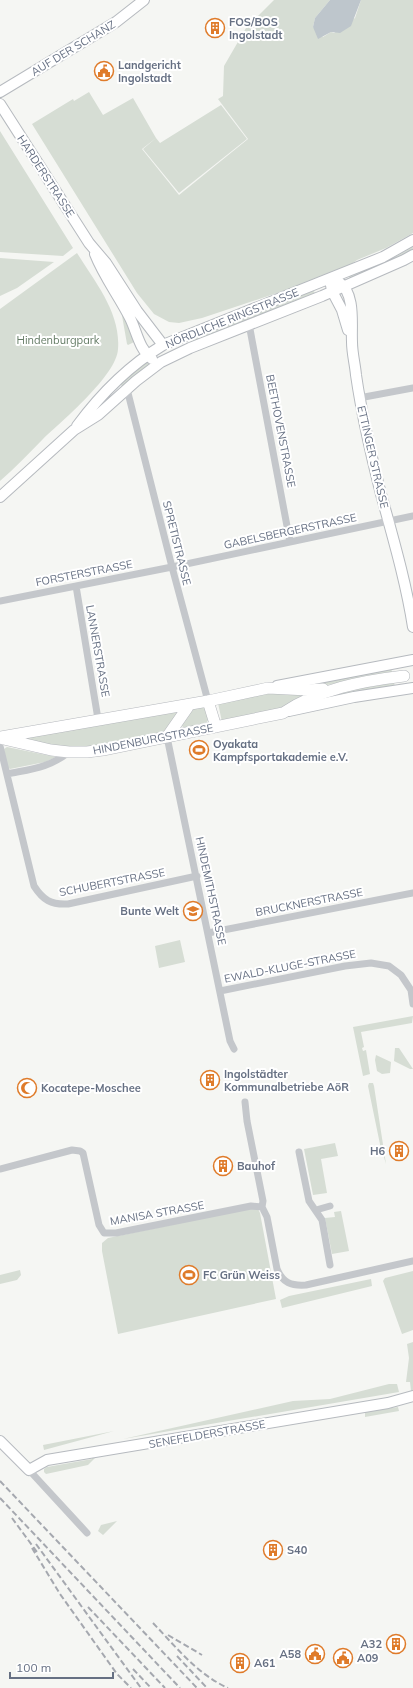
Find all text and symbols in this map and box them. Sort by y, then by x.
place label: FOS/BOS Ingolstadt [229,15,282,42]
street label: AUF DER SCHANZ [28,17,118,79]
building icon: FOS/BOS Ingolstadt [204,17,226,39]
place label: Landgericht Ingolstadt [118,58,181,85]
public building icon: Landgericht Ingolstadt [93,60,115,82]
street label: HARDERSTRASSE [14,132,78,220]
street label: NÖRDLICHE RINGSTRASSE [163,285,301,351]
park label: Hindenburgpark [17,333,100,347]
street label: BEETHOVENSTRASSE [263,373,299,489]
street label: ETTINGER STRASSE [354,404,392,510]
street label: SPRETISTRASSE [160,499,194,587]
street label: GABELSBERGERSTRASSE [222,510,358,552]
street label: FORSTERSTRASSE [34,557,134,589]
street label: LANNERSTRASSE [83,604,113,698]
street label: HINDENBURGSTRASSE [92,720,214,758]
place label: Oyakata Kampfsportakademie e.V. [213,737,348,764]
sports icon: Oyakata Kampfsportakademie e.V. [188,739,210,761]
street label: HINDEMITHSTRASSE [193,835,229,947]
street label: SCHUBERTSTRASSE [58,865,166,899]
street label: BRUCKNERSTRASSE [254,885,364,919]
school or university icon: Bunte Welt [182,900,204,922]
place label: Bunte Welt [120,904,179,918]
street label: EWALD-KLUGE-STRASSE [223,946,357,986]
place label: Ingolstädter Kommunalbetriebe AöR [224,1067,349,1094]
building icon: Ingolstädter Kommunalbetriebe AöR [199,1069,221,1091]
mosque icon: Kocatepe-Moschee [16,1077,38,1099]
place label: Kocatepe-Moschee [41,1081,141,1095]
building icon: H6 [388,1140,410,1162]
place label: H6 [370,1144,385,1158]
building icon: Bauhof [212,1155,234,1177]
place label: Bauhof [237,1159,276,1173]
street label: MANISA STRASSE [109,1198,205,1228]
sports icon: FC Grün Weiss [178,1264,200,1286]
place label: FC Grün Weiss [203,1268,280,1282]
street label: SENEFELDERSTRASSE [148,1417,266,1451]
building icon: S40 [262,1539,284,1561]
place label: S40 [287,1543,308,1557]
building icon: A32 [385,1633,407,1655]
place label: A32 [361,1637,382,1651]
public building icon: A58 [304,1643,326,1665]
place label: A58 [280,1647,301,1661]
public building icon: A09 [332,1647,354,1669]
place label: A09 [357,1651,379,1665]
building icon: A61 [229,1652,251,1674]
scale bar [10,1654,113,1680]
place label: A61 [254,1656,276,1670]
text: 100 m [16,1660,51,1675]

